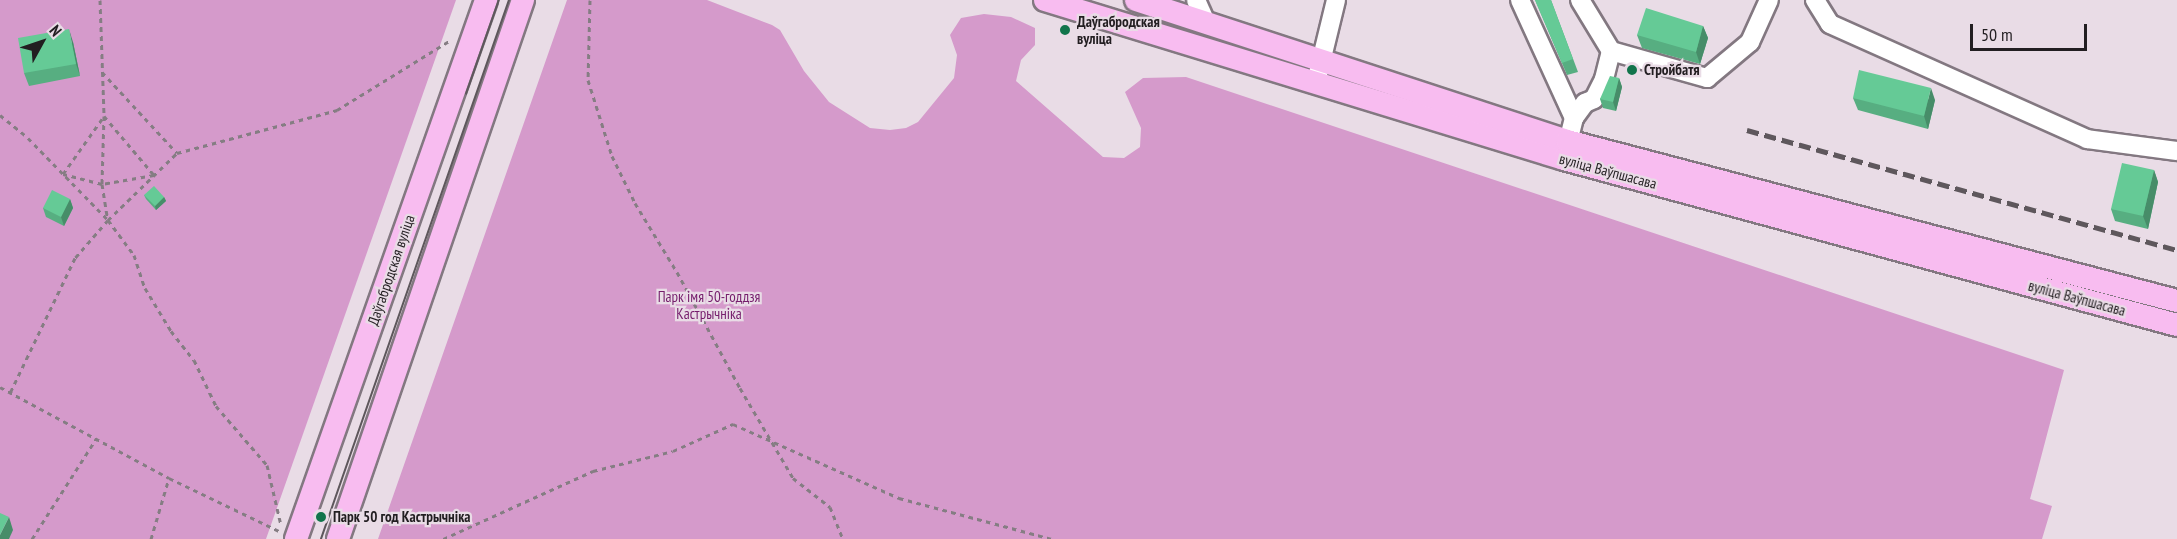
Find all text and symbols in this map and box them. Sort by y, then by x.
north arrow [12,12,72,72]
place label: Даўгабродская вуліца [1077,12,1160,47]
scale bar [1973,12,2090,50]
text: N [45,21,66,40]
marker: Даўгабродская вуліца [1058,23,1072,37]
text: 50 m [1981,23,2013,46]
place label: Стройбатя [1644,61,1700,79]
marker: Стройбатя [1625,63,1639,77]
street label: вуліца Ваўпшасава [1557,149,1659,193]
street label: Даўгабродская вуліца [364,212,418,328]
street label: вуліца Ваўпшасава [2026,276,2128,320]
park label: Парк імя 50-годдзя Кастрычніка [658,287,760,322]
place label: Парк 50 год Кастрычніка [333,508,470,526]
marker: Парк 50 год Кастрычніка [314,510,328,524]

